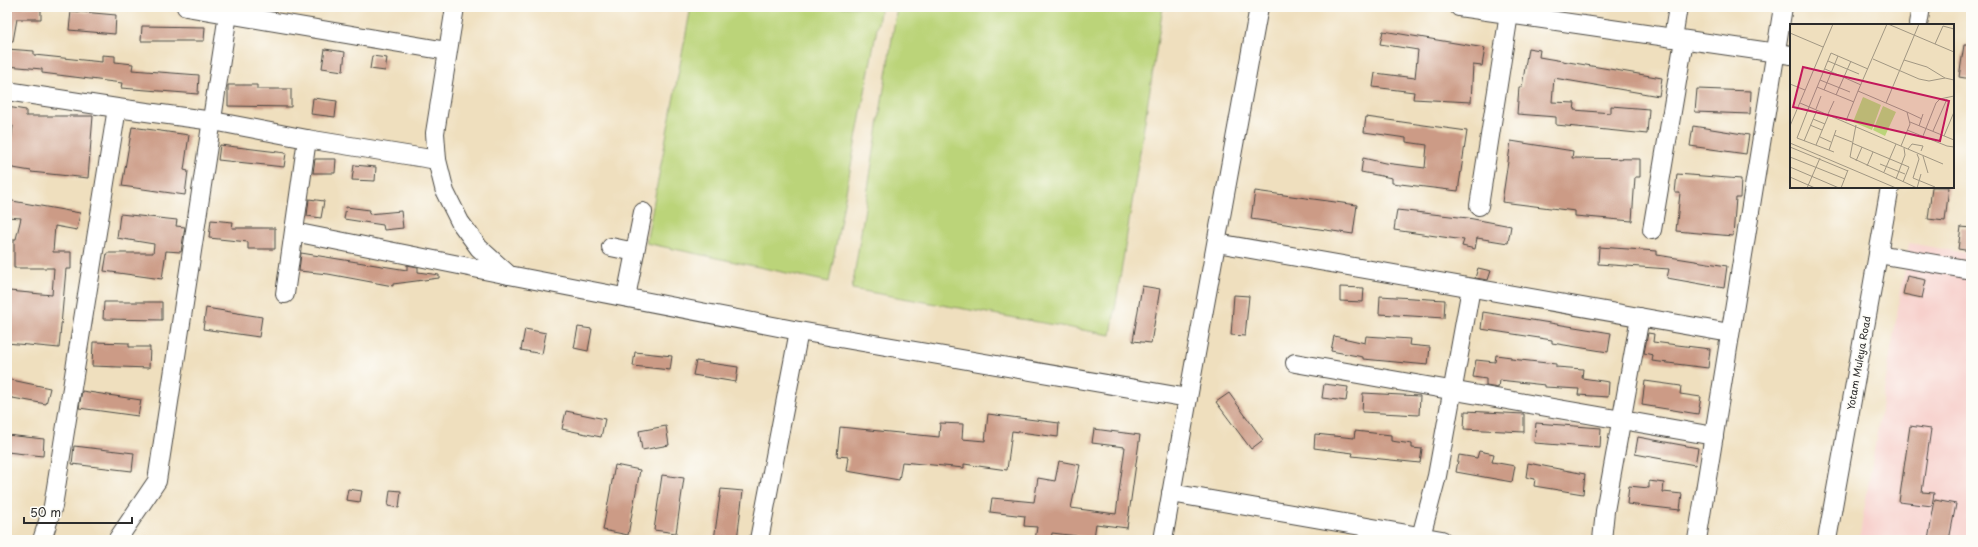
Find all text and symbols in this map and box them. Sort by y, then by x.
inset map [1790,24,1954,188]
street label: Yotam Muleya Road [1842,315,1875,411]
scale bar [24,499,132,525]
text: 50 m [30,503,61,521]

